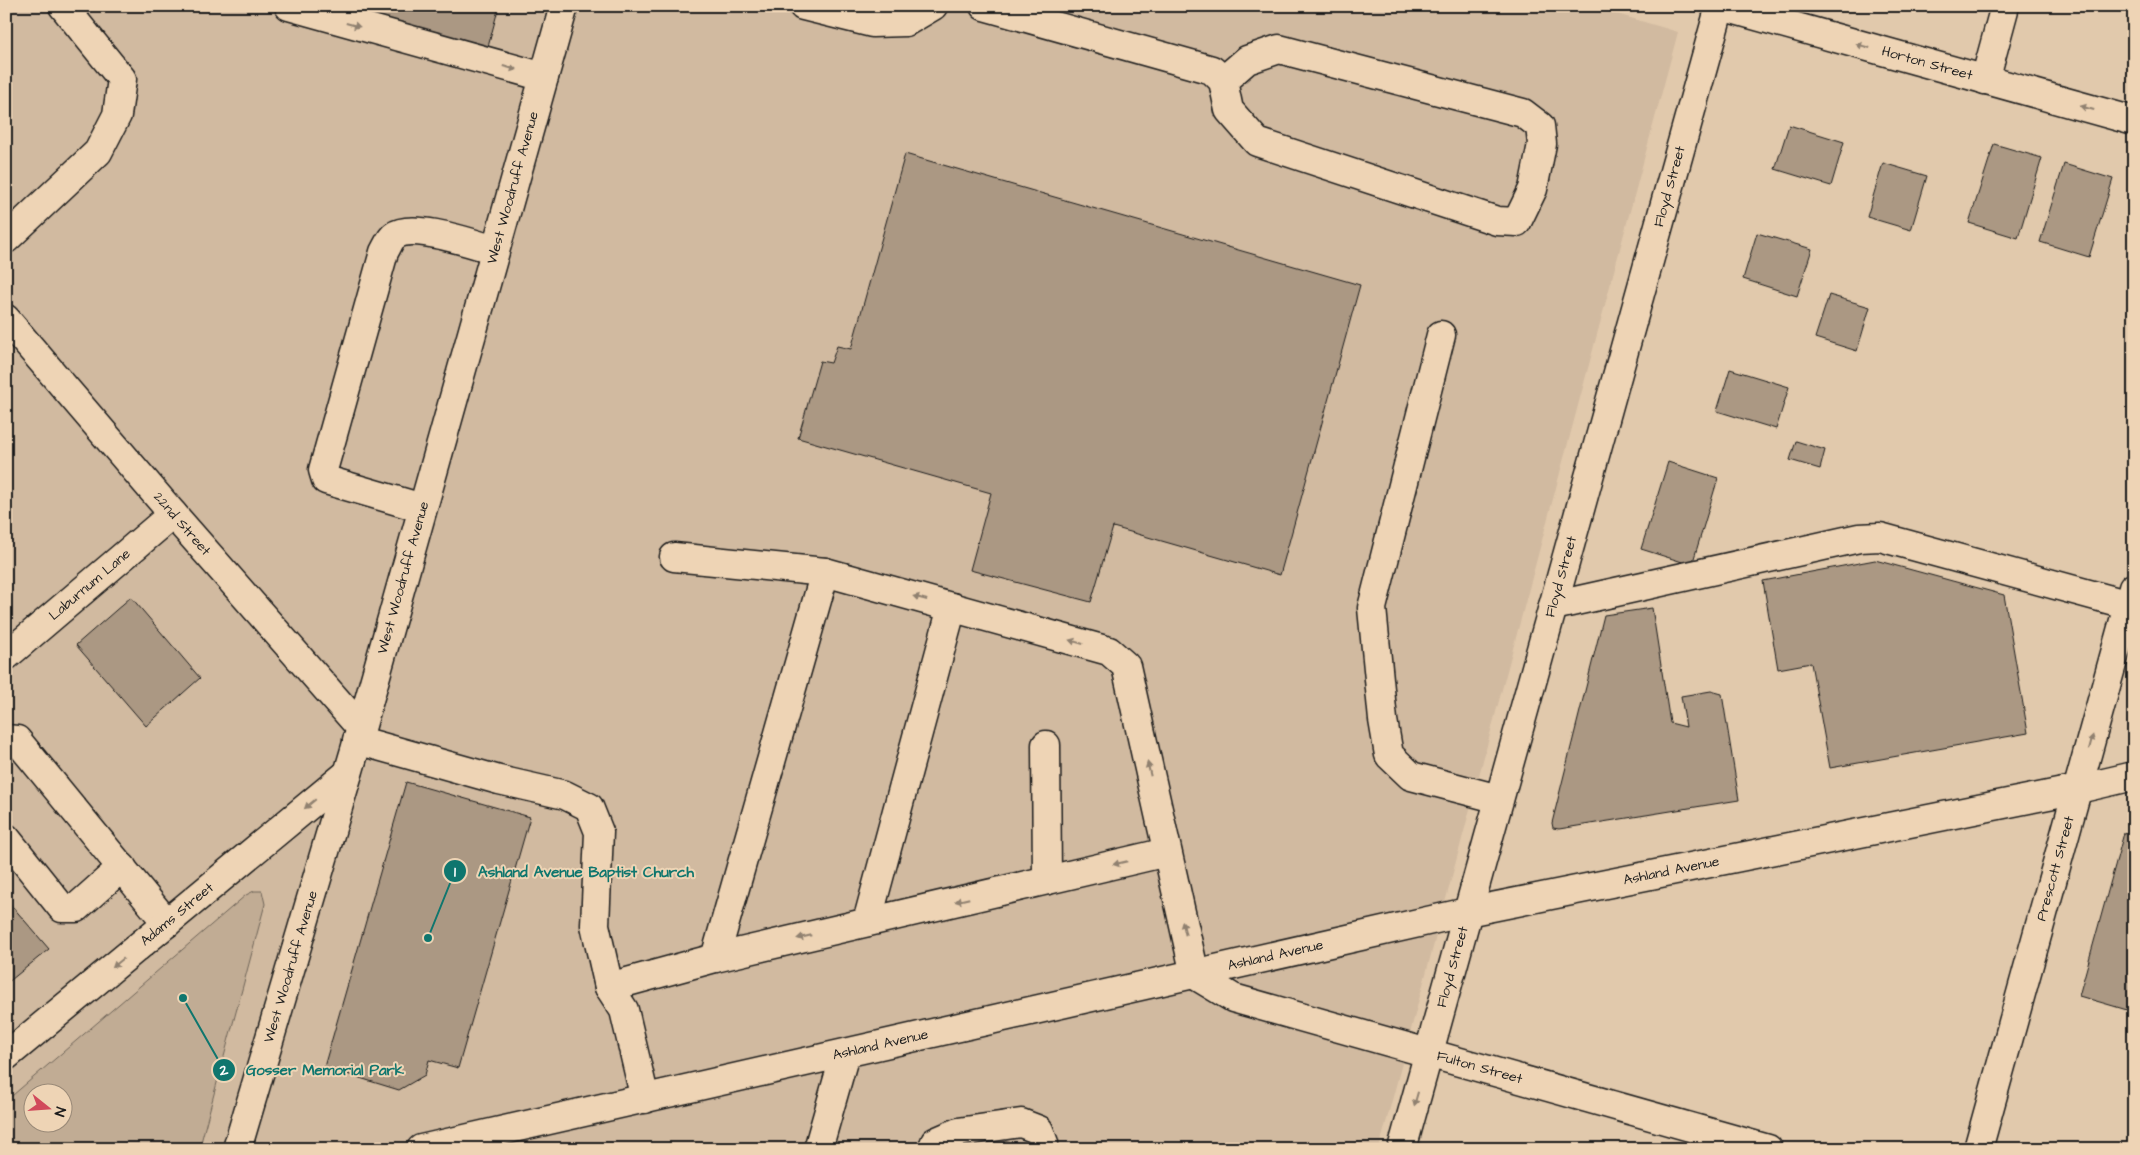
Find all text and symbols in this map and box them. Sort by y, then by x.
one-way arrow [345,21,360,29]
one-way arrow [1855,41,1870,49]
street label: Horton Street [1879,41,1975,86]
one-way arrow [502,64,517,72]
one-way arrow [2079,104,2094,112]
street label: West Woodruff Avenue [482,109,544,266]
street label: Floyd Street [1649,143,1691,229]
street label: 22nd Street [148,488,216,561]
street label: West Woodruff Avenue [372,499,434,656]
street label: Floyd Street [1540,534,1582,620]
street label: Laburnum Lane [45,544,135,625]
one-way arrow [912,594,927,602]
one-way arrow [1069,637,1084,645]
one-way arrow [2087,735,2095,750]
one-way arrow [1145,762,1153,777]
one-way arrow [304,798,317,809]
street label: Prescott Street [2031,813,2080,923]
street label: Ashland Avenue [1622,851,1722,890]
callout: Ashland Avenue Baptist Church [443,856,704,886]
one-way arrow [1113,859,1128,867]
text: 1 [454,862,456,883]
text: Ashland Avenue Baptist Church [478,862,695,883]
street label: Adams Street [136,878,218,951]
street label: West Woodruff Avenue [259,888,323,1045]
one-way arrow [954,896,969,904]
one-way arrow [1180,920,1188,935]
street label: Floyd Street [1432,924,1474,1010]
one-way arrow [796,933,811,941]
street label: Ashland Avenue [1226,935,1326,976]
one-way arrow [112,958,125,969]
street label: Ashland Avenue [831,1024,931,1065]
street label: Fulton Street [1434,1046,1525,1089]
callout: Gosser Memorial Park [211,1055,414,1085]
text: 2 [219,1060,229,1081]
text: Gosser Memorial Park [246,1060,405,1081]
north arrow [22,1082,72,1132]
one-way arrow [1411,1091,1419,1106]
text: N [49,1104,70,1119]

